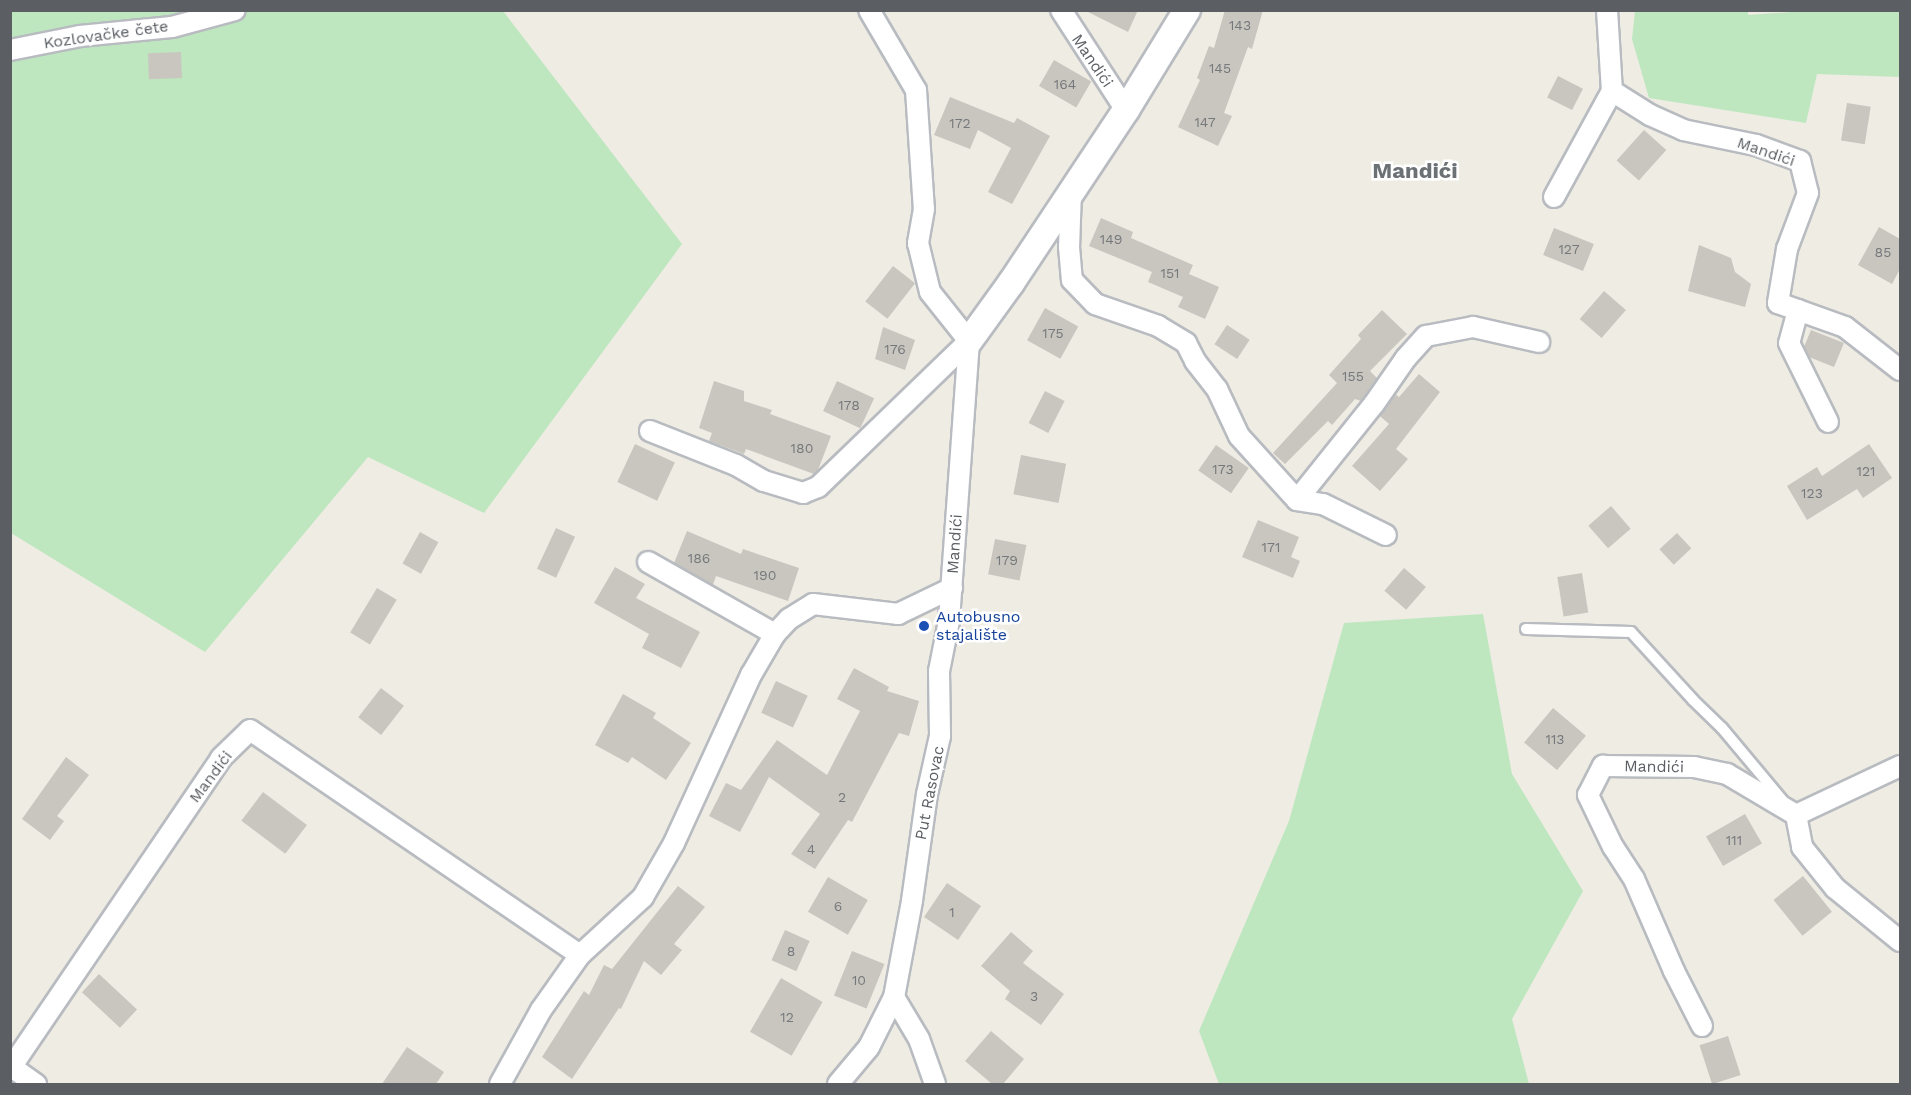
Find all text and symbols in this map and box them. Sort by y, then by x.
street label: Kozlovačke čete [42,17,170,53]
house number: 143 [1229,17,1251,33]
street label: Mandići [1067,31,1117,91]
house number: 145 [1209,60,1231,76]
house number: 164 [1054,76,1076,92]
house number: 147 [1194,114,1216,130]
house number: 172 [949,115,971,131]
street label: Mandići [1734,133,1798,171]
district label: Mandići [1372,158,1458,184]
house number: 149 [1100,231,1122,247]
house number: 127 [1558,241,1580,257]
house number: 85 [1875,244,1891,260]
house number: 151 [1160,265,1180,281]
house number: 175 [1042,325,1064,341]
house number: 176 [884,341,906,357]
house number: 155 [1342,368,1364,384]
house number: 178 [838,397,860,413]
house number: 180 [791,440,813,456]
house number: 173 [1212,461,1234,477]
house number: 121 [1856,463,1876,479]
house number: 123 [1801,485,1823,501]
street label: Mandići [943,513,967,575]
house number: 171 [1262,539,1280,555]
house number: 186 [688,550,710,566]
house number: 179 [996,552,1018,568]
house number: 190 [754,567,776,583]
place label: Autobusno stajalište [936,607,1020,645]
marker: Autobusno stajalište [917,619,931,633]
house number: 113 [1545,731,1565,747]
street label: Put Rasovac [911,744,949,842]
street label: Mandići [185,747,237,807]
street label: Mandići [1624,757,1684,777]
house number: 2 [838,789,846,805]
house number: 111 [1726,832,1742,848]
house number: 4 [807,841,815,857]
house number: 6 [834,898,842,914]
house number: 1 [949,904,955,920]
house number: 8 [787,943,795,959]
house number: 10 [852,972,866,988]
house number: 3 [1030,988,1038,1004]
house number: 12 [780,1009,794,1025]

